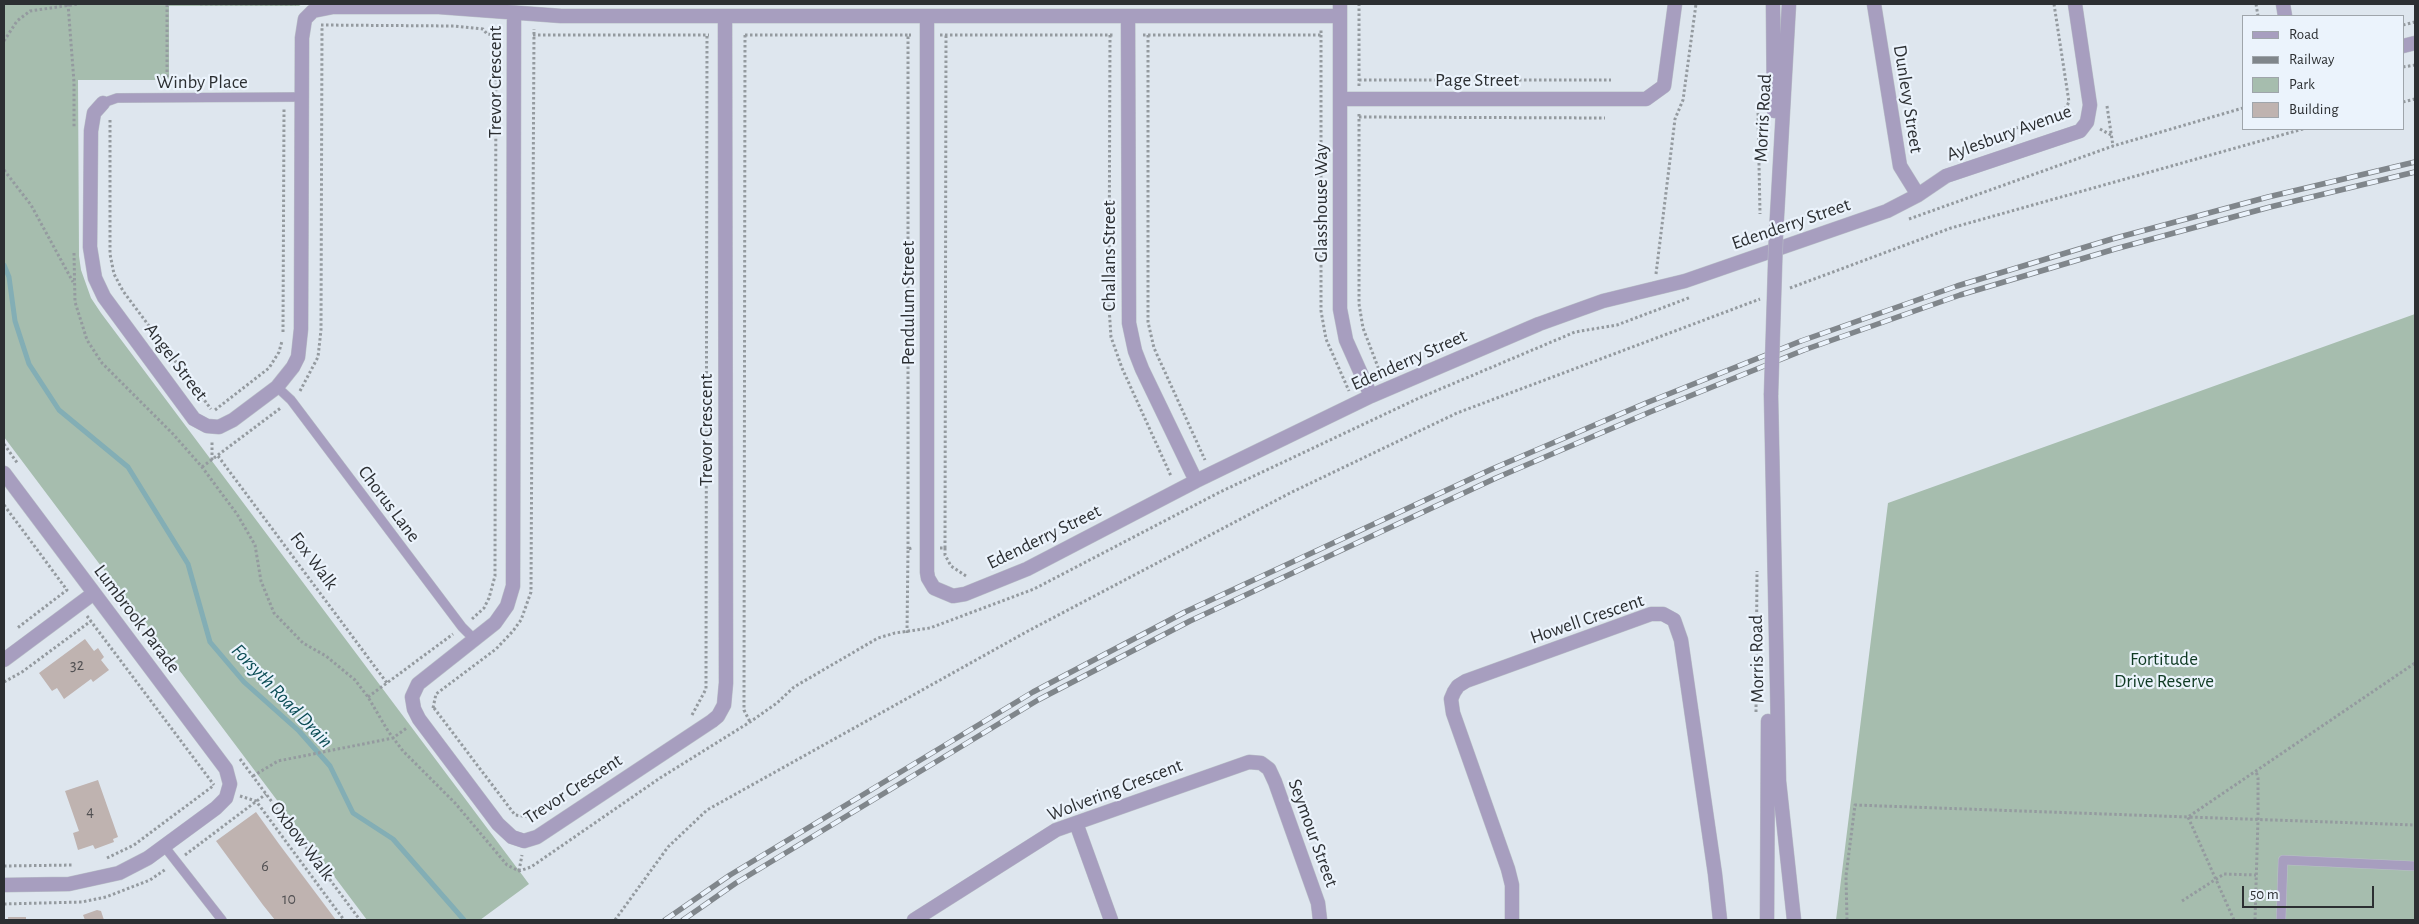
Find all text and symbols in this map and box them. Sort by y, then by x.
legend [2242,15,2404,130]
street label: Trevor Crescent [484,26,506,138]
text: Road [2289,27,2319,42]
street label: Dunlevy Street [1888,43,1928,155]
text: Railway [2289,52,2334,67]
street label: Page Street [1435,69,1519,91]
street label: Winby Place [156,71,248,93]
street label: Morris Road [1749,73,1777,163]
text: Park [2289,77,2315,92]
street label: Aylesbury Avenue [1943,100,2075,166]
text: Building [2289,102,2339,117]
street label: Glasshouse Way [1310,143,1332,263]
street label: Edenderry Street [1729,193,1853,255]
street label: Challans Street [1098,200,1120,312]
street label: Pendulum Street [897,241,919,365]
street label: Angel Street [139,319,213,405]
street label: Edenderry Street [1348,324,1470,396]
street label: Trevor Crescent [695,374,717,486]
street label: Chorus Lane [353,461,425,547]
street label: Edenderry Street [983,500,1105,574]
street label: Fox Walk [285,528,343,594]
street label: Lumbrook Parade [89,560,185,678]
street label: Howell Crescent [1527,589,1647,649]
street label: Morris Road [1745,615,1769,703]
water label: Forsyth Road Drain [226,639,338,753]
park label: Fortitude Drive Reserve [2114,648,2214,692]
house number: 32 [70,655,84,675]
street label: Trevor Crescent [520,749,626,829]
street label: Wolvering Crescent [1044,754,1186,826]
street label: Seymour Street [1283,776,1343,890]
street label: Oxbow Walk [265,797,339,885]
house number: 4 [86,801,94,821]
house number: 6 [261,856,269,876]
scale bar [2244,876,2376,908]
text: 50 m [2250,887,2279,902]
house number: 10 [282,889,296,909]

